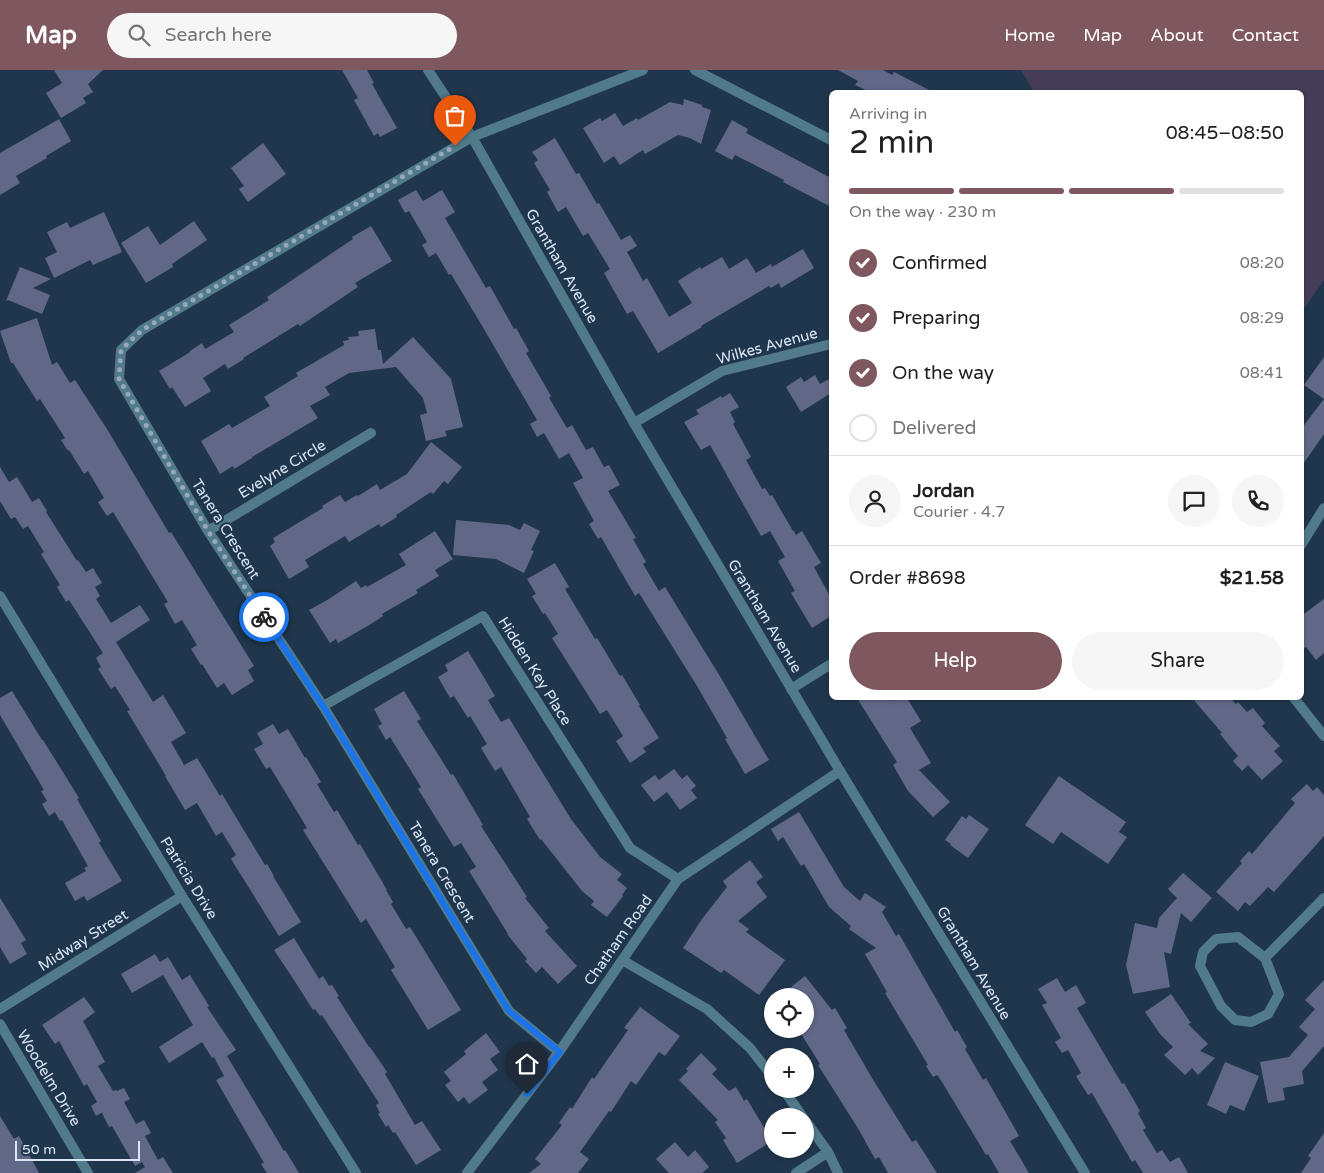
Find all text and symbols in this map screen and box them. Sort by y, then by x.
search box [107,13,457,58]
text: Map [25,21,77,50]
icon: search [125,21,153,49]
text: Search here [165,24,272,46]
text: Home [1004,24,1055,46]
text: Map [1083,24,1122,46]
text: About [1150,24,1204,46]
text: Contact [1232,24,1299,46]
pin [434,95,476,146]
icon: bag [441,102,469,130]
text: Arriving in [849,104,927,124]
text: 08:45–08:50 [1166,122,1284,144]
text: 2 min [849,124,934,162]
text: On the way · 230 m [849,202,996,222]
street label: Grantham Avenue [522,206,602,326]
icon: check [849,249,877,277]
text: Confirmed [892,252,987,274]
text: 08:20 [1240,253,1284,273]
icon: check [849,304,877,332]
text: Preparing [892,307,981,329]
text: 08:29 [1240,308,1284,328]
street label: Wilkes Avenue [715,324,819,368]
icon: check [849,359,877,387]
text: On the way [892,362,994,384]
text: 08:41 [1240,363,1284,383]
text: Delivered [892,417,977,439]
street label: Evelyne Circle [235,436,329,502]
button: person [849,475,901,527]
button: chat [1168,475,1220,527]
button: phone [1232,475,1284,527]
street label: Tanera Crescent [188,476,264,583]
text: Jordan [913,480,975,502]
text: Courier · 4.7 [913,502,1005,522]
street label: Grantham Avenue [724,556,806,676]
text: Order #8698 [849,567,966,589]
text: $21.58 [1220,567,1284,589]
courier [239,592,289,642]
icon: bike [250,603,278,631]
street label: Hidden Key Place [494,613,576,729]
button: Help [849,632,1062,690]
button: Share [1072,632,1284,690]
street label: Tanera Crescent [405,818,479,926]
street label: Patricia Drive [156,833,222,923]
street label: Chatham Road [580,891,656,989]
street label: Grantham Avenue [933,903,1015,1023]
street label: Midway Street [35,905,131,975]
map controls [764,988,814,1158]
button: locate [764,988,814,1038]
street label: Woodelm Drive [13,1027,85,1129]
pin [506,1043,548,1094]
button: + [764,1048,814,1098]
icon: home [513,1050,541,1078]
button: − [764,1108,814,1158]
scale bar [15,1138,140,1161]
text: 50 m [22,1141,56,1158]

